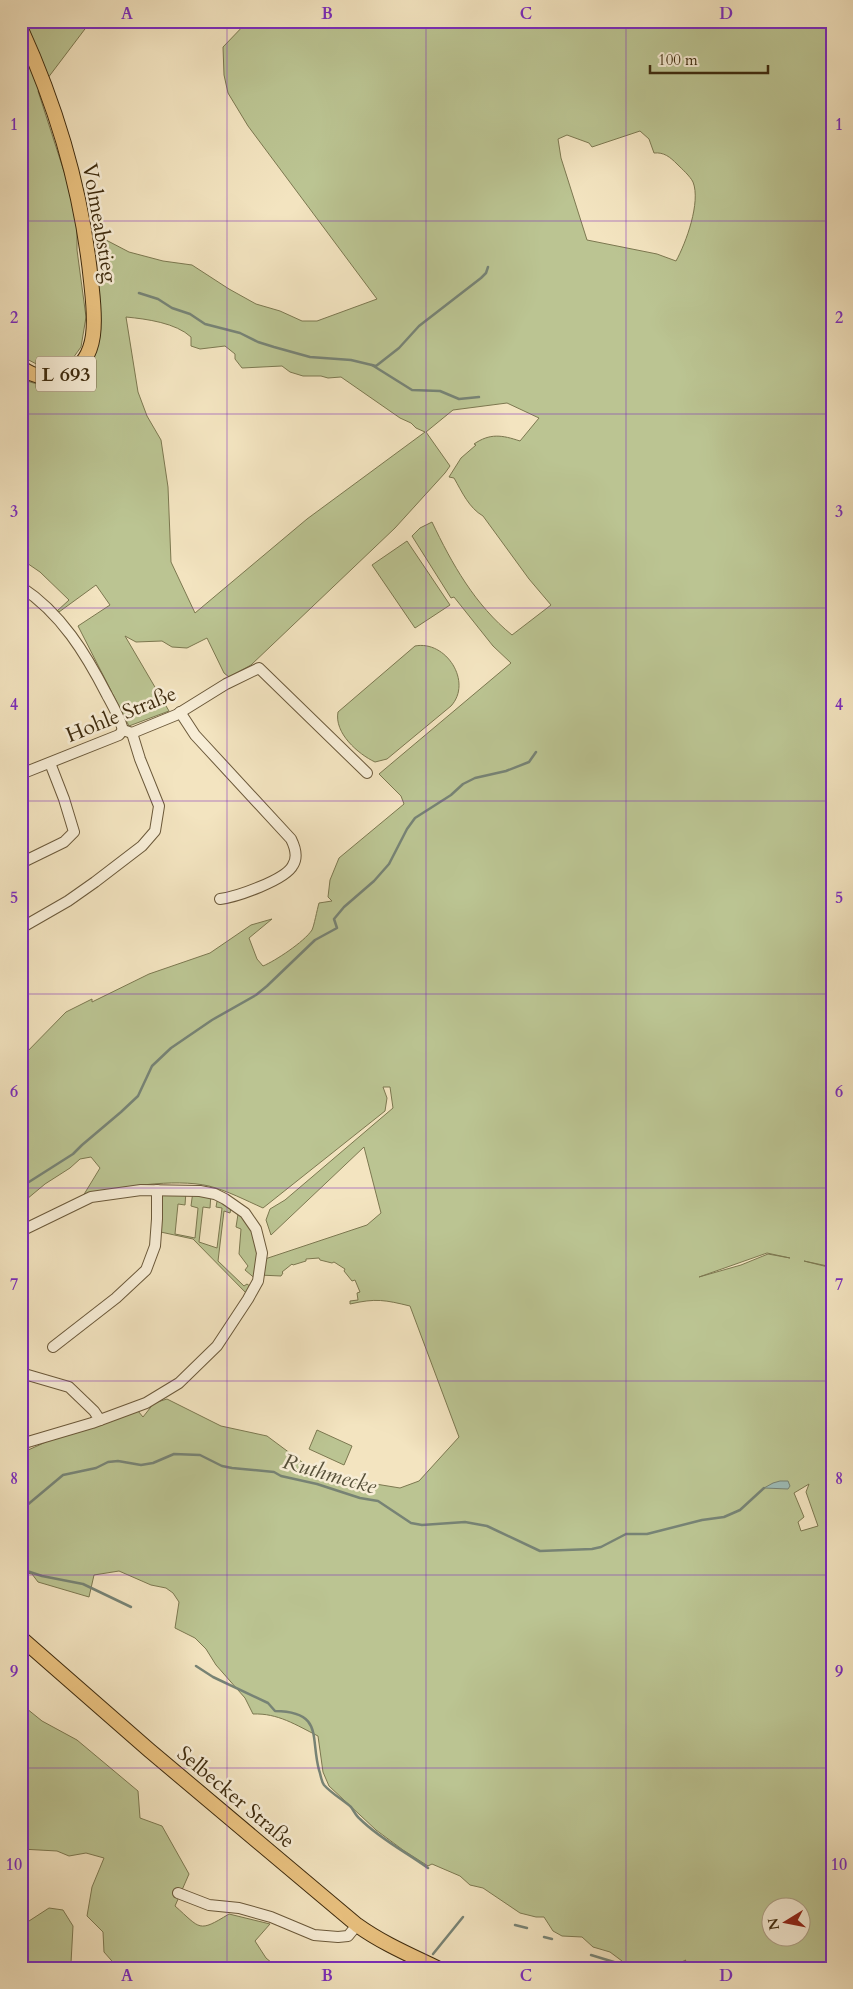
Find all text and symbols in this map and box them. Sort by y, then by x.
text: A [121,3,133,25]
text: B [321,3,333,25]
text: C [520,3,532,25]
text: D [719,3,733,25]
scale bar [650,42,768,74]
text: 100 m [658,50,698,70]
text: 1 [10,114,18,136]
text: 1 [835,114,843,136]
street label: Volmeabstieg [75,161,124,285]
text: 2 [10,307,18,329]
text: 2 [835,307,843,329]
road number: L 693 [36,356,96,392]
text: 3 [10,501,18,523]
text: 3 [835,501,843,523]
street label: Hohle Straße [62,679,181,750]
text: 4 [10,694,18,716]
text: 4 [835,694,843,716]
text: 5 [10,887,18,909]
text: 5 [835,887,843,909]
text: 6 [10,1081,18,1103]
text: 6 [835,1081,843,1103]
text: 7 [10,1274,18,1296]
text: 7 [835,1274,843,1296]
water label: Ruthmecke [279,1446,381,1502]
text: 8 [10,1468,18,1490]
text: 8 [835,1468,843,1490]
text: 9 [10,1661,18,1683]
text: 9 [835,1661,843,1683]
street label: Selbecker Straße [171,1739,301,1855]
text: 10 [6,1854,22,1876]
text: 10 [831,1854,847,1876]
north arrow [760,1896,810,1946]
text: N [763,1917,784,1932]
text: A [121,1965,133,1987]
text: B [321,1965,333,1987]
text: C [520,1965,532,1987]
text: D [719,1965,733,1987]

